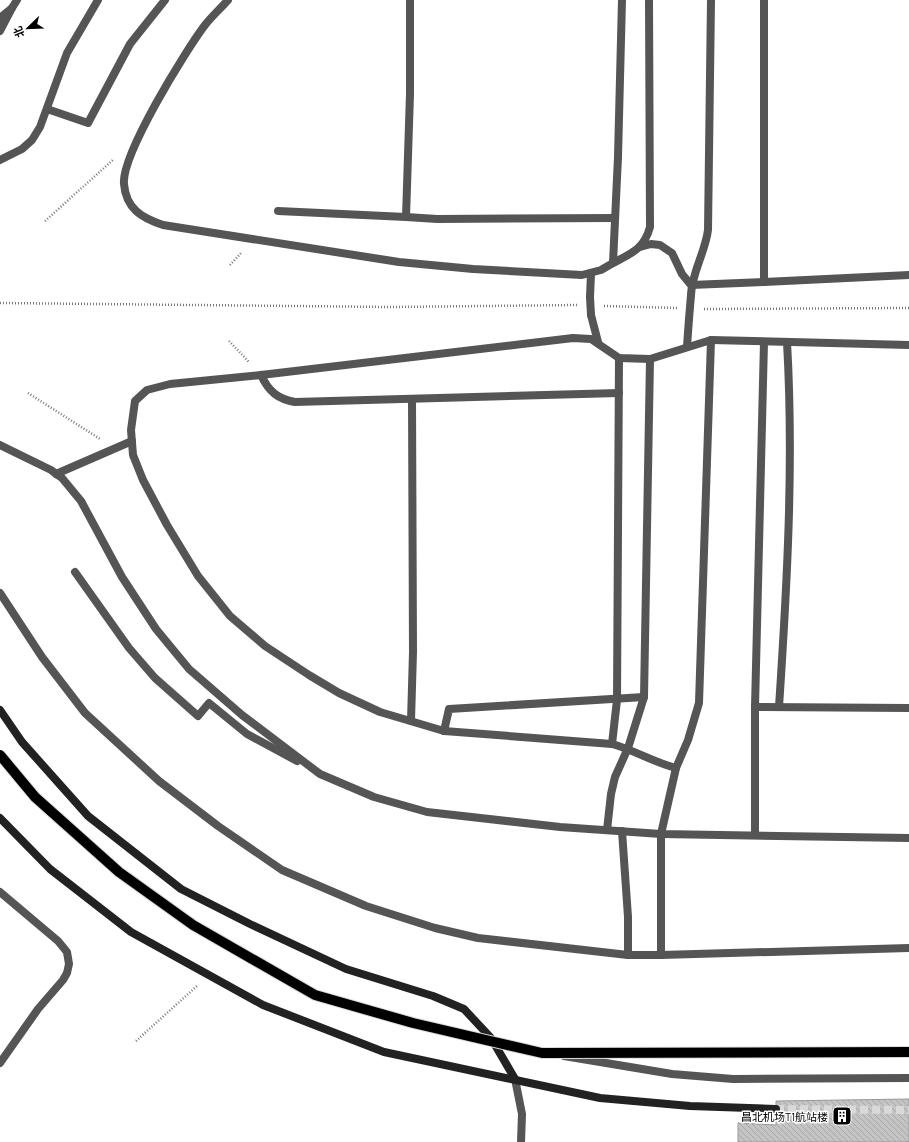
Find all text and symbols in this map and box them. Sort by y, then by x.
north arrow [8,8,48,48]
text: 北 [10,25,26,40]
building icon: 昌北机场T1航站楼 [831,1105,853,1127]
place label: 昌北机场T1航站楼 [741,1110,828,1123]

